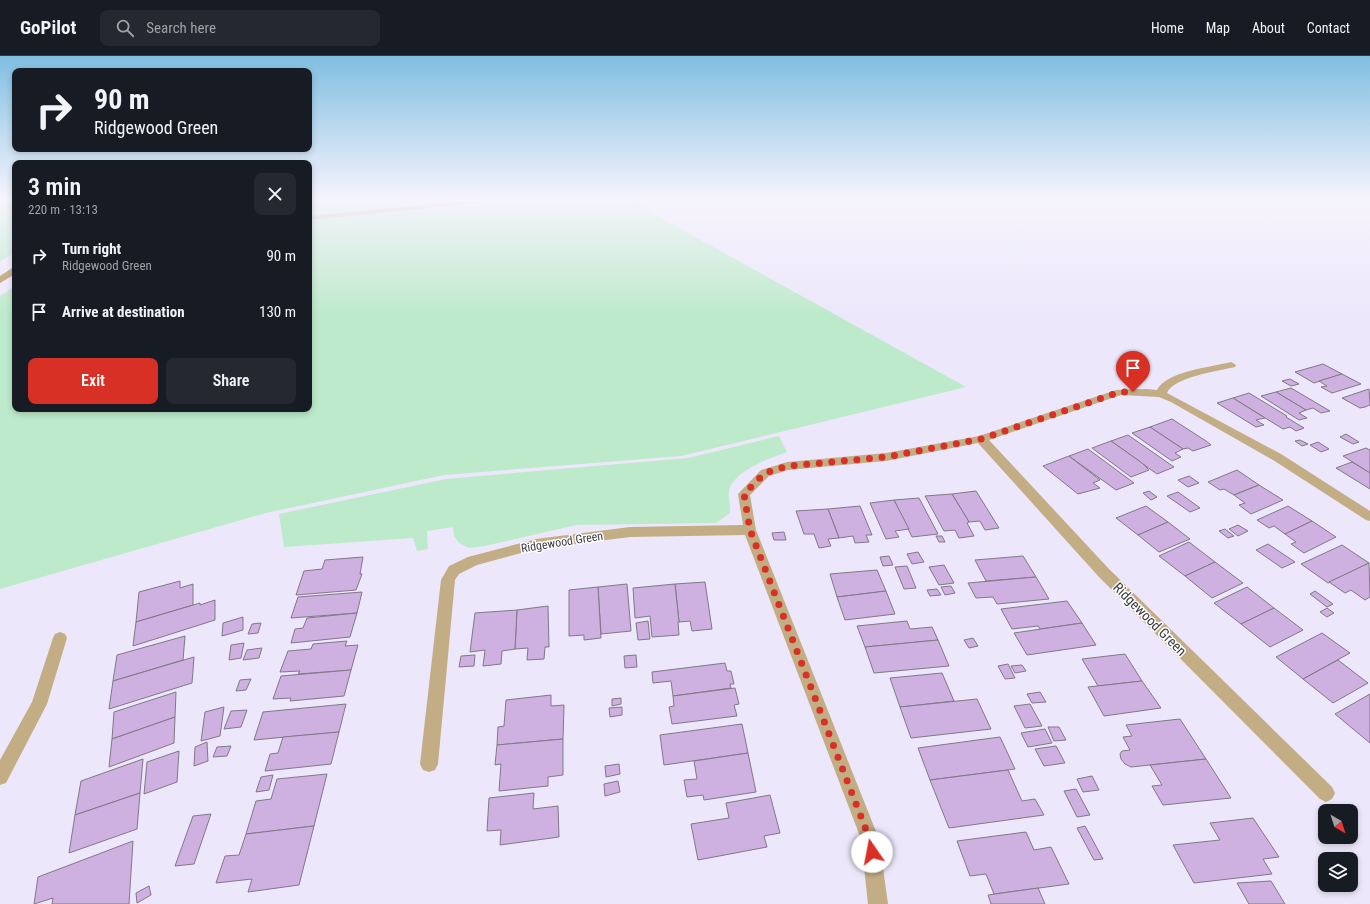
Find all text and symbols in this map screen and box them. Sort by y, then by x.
search box [100,10,380,46]
text: GoPilot [20,16,76,39]
icon: search [114,17,136,39]
text: Search here [146,19,216,37]
text: Home [1151,20,1184,36]
text: Map [1206,20,1230,36]
text: About [1252,20,1285,36]
text: Contact [1307,20,1350,36]
text: 90 m [94,83,150,116]
icon: right [28,84,80,136]
text: Ridgewood Green [94,117,218,138]
text: 3 min [28,173,81,201]
button: close [254,173,296,215]
text: 220 m · 13:13 [28,202,98,217]
text: Turn right [62,240,121,258]
icon: right [28,245,50,267]
text: 90 m [266,247,296,265]
text: Ridgewood Green [62,258,152,273]
icon: arrive [28,301,50,323]
text: Arrive at destination [62,303,185,321]
text: 130 m [259,303,296,321]
pin [1116,351,1150,392]
icon: arrive [1122,357,1144,379]
button: Exit [28,358,158,404]
button: Share [166,358,296,404]
street label: Ridgewood Green [520,529,604,555]
street label: Ridgewood Green [1110,579,1190,659]
north arrow [1318,804,1358,844]
map controls [1318,804,1358,892]
position arrow [851,831,893,873]
button: layers [1318,852,1358,892]

